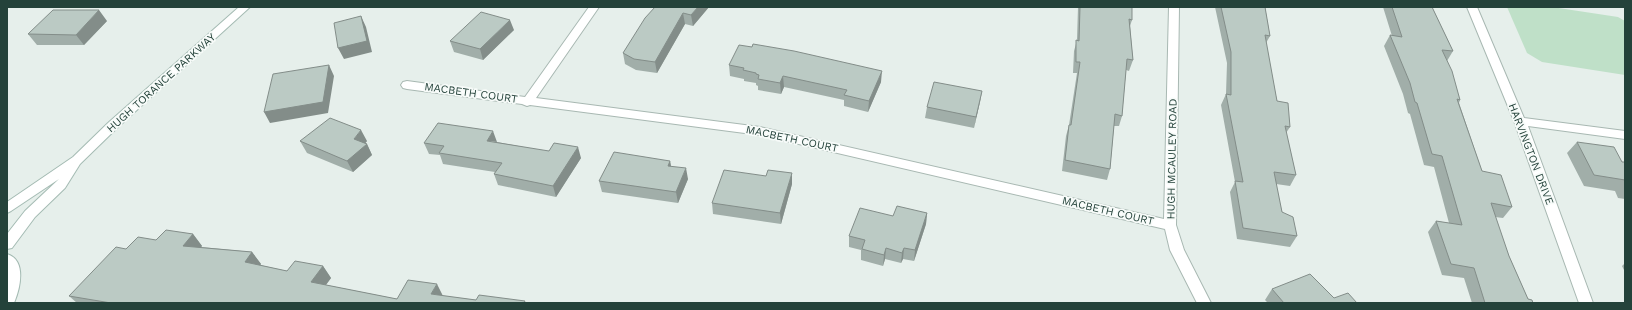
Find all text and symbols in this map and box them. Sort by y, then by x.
street label: HUGH TORANCE PARKWAY [104,30,219,135]
street label: MACBETH COURT [424,80,519,106]
street label: HUGH MCAULEY ROAD [1164,98,1180,220]
street label: HARVINGTON DRIVE [1506,101,1556,207]
street label: MACBETH COURT [745,123,840,155]
street label: MACBETH COURT [1061,194,1156,228]

